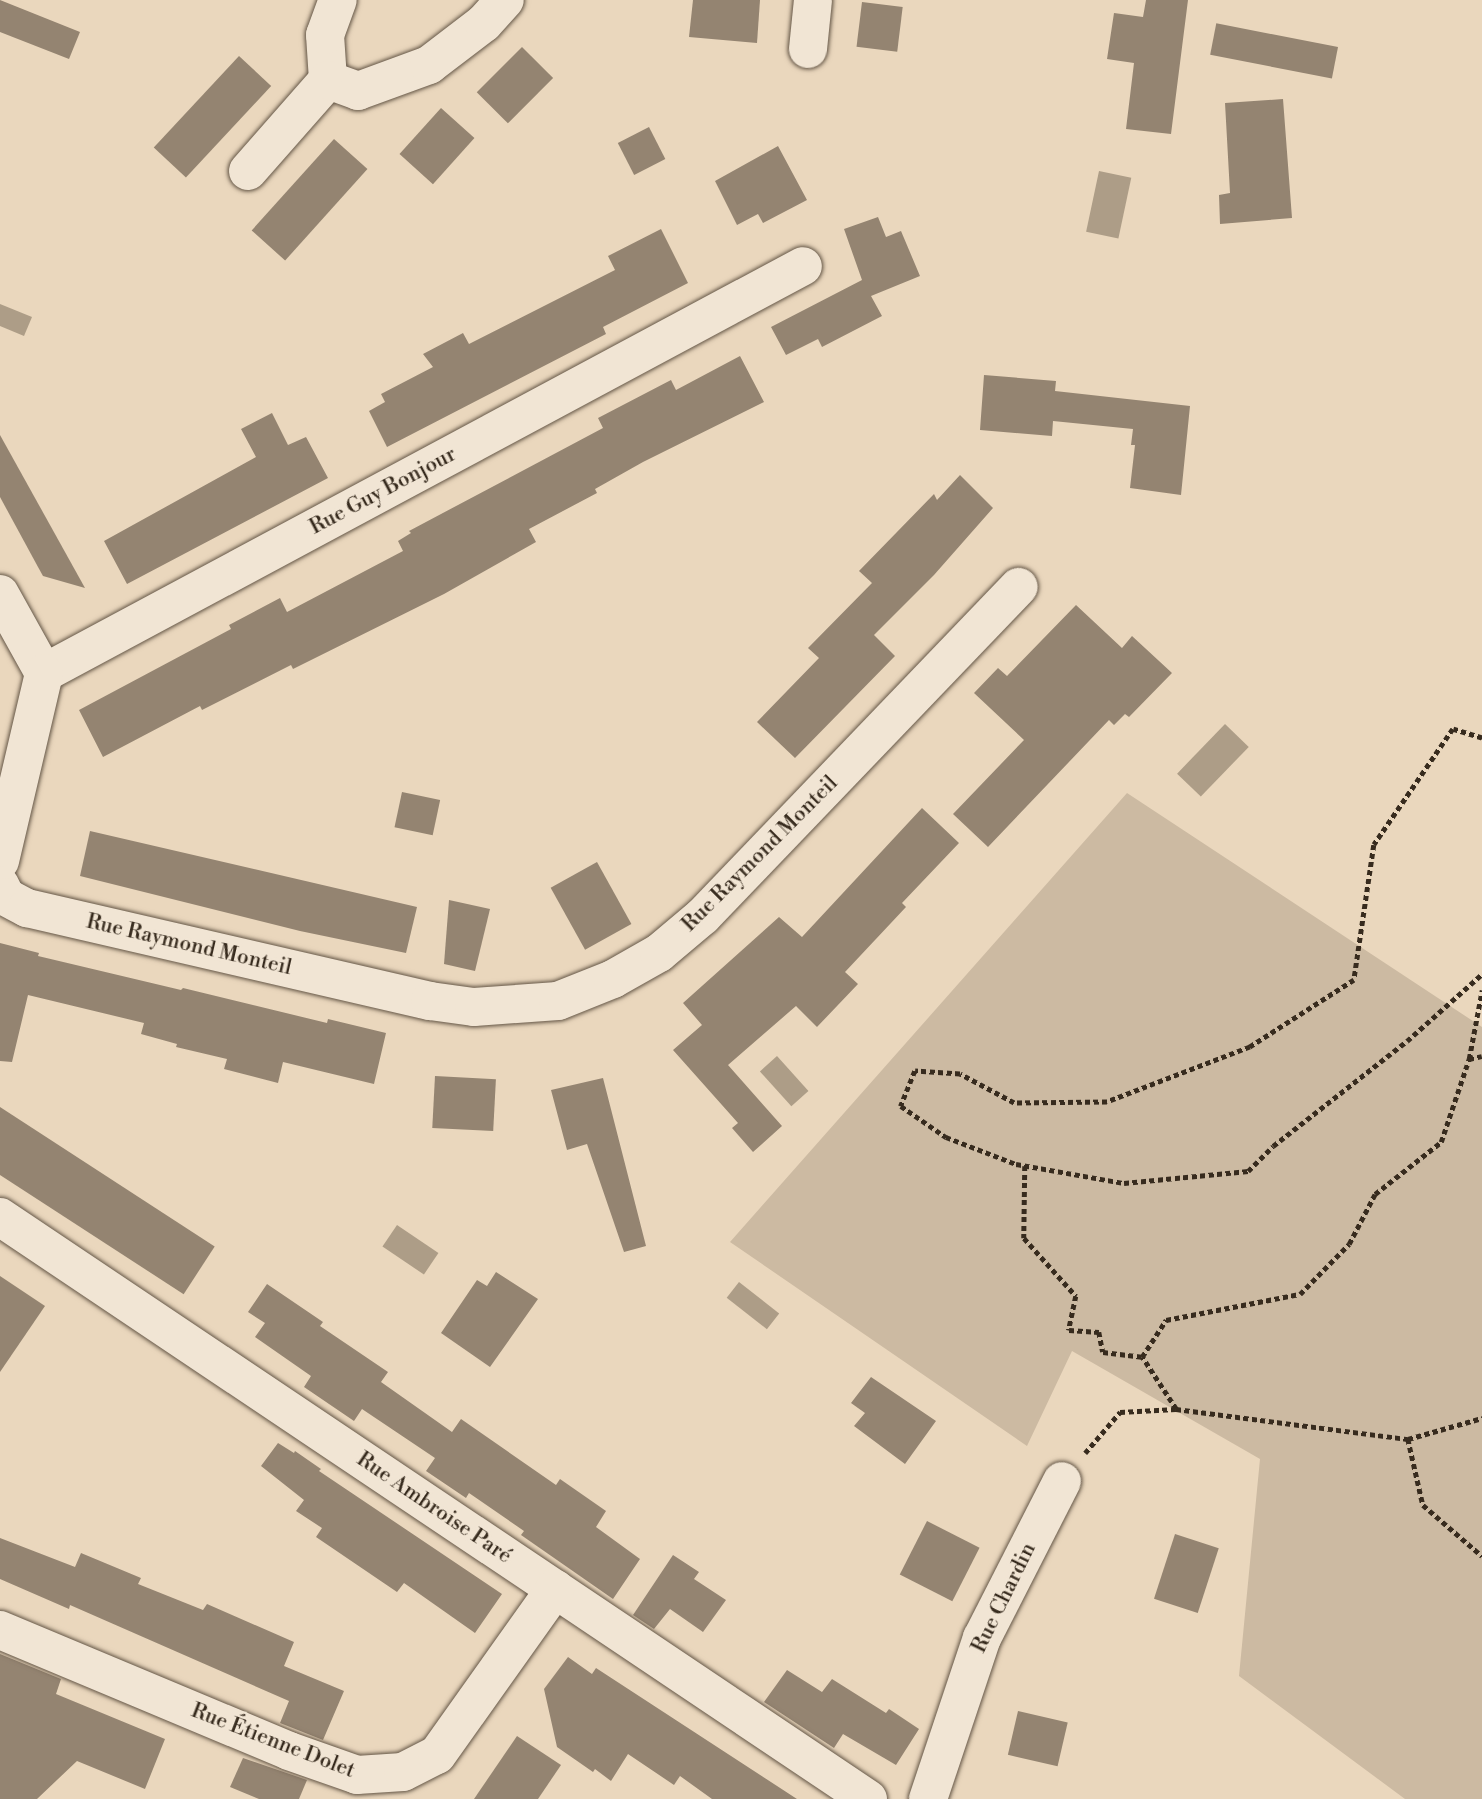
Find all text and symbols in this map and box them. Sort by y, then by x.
street label: Rue Guy Bonjour [305,442,461,540]
street label: Rue Raymond Monteil [677,771,843,937]
street label: Rue Raymond Monteil [84,909,294,981]
street label: Rue Ambroise Paré [352,1447,516,1569]
street label: Rue Chardin [967,1539,1041,1657]
street label: Rue Étienne Dolet [188,1698,358,1784]

